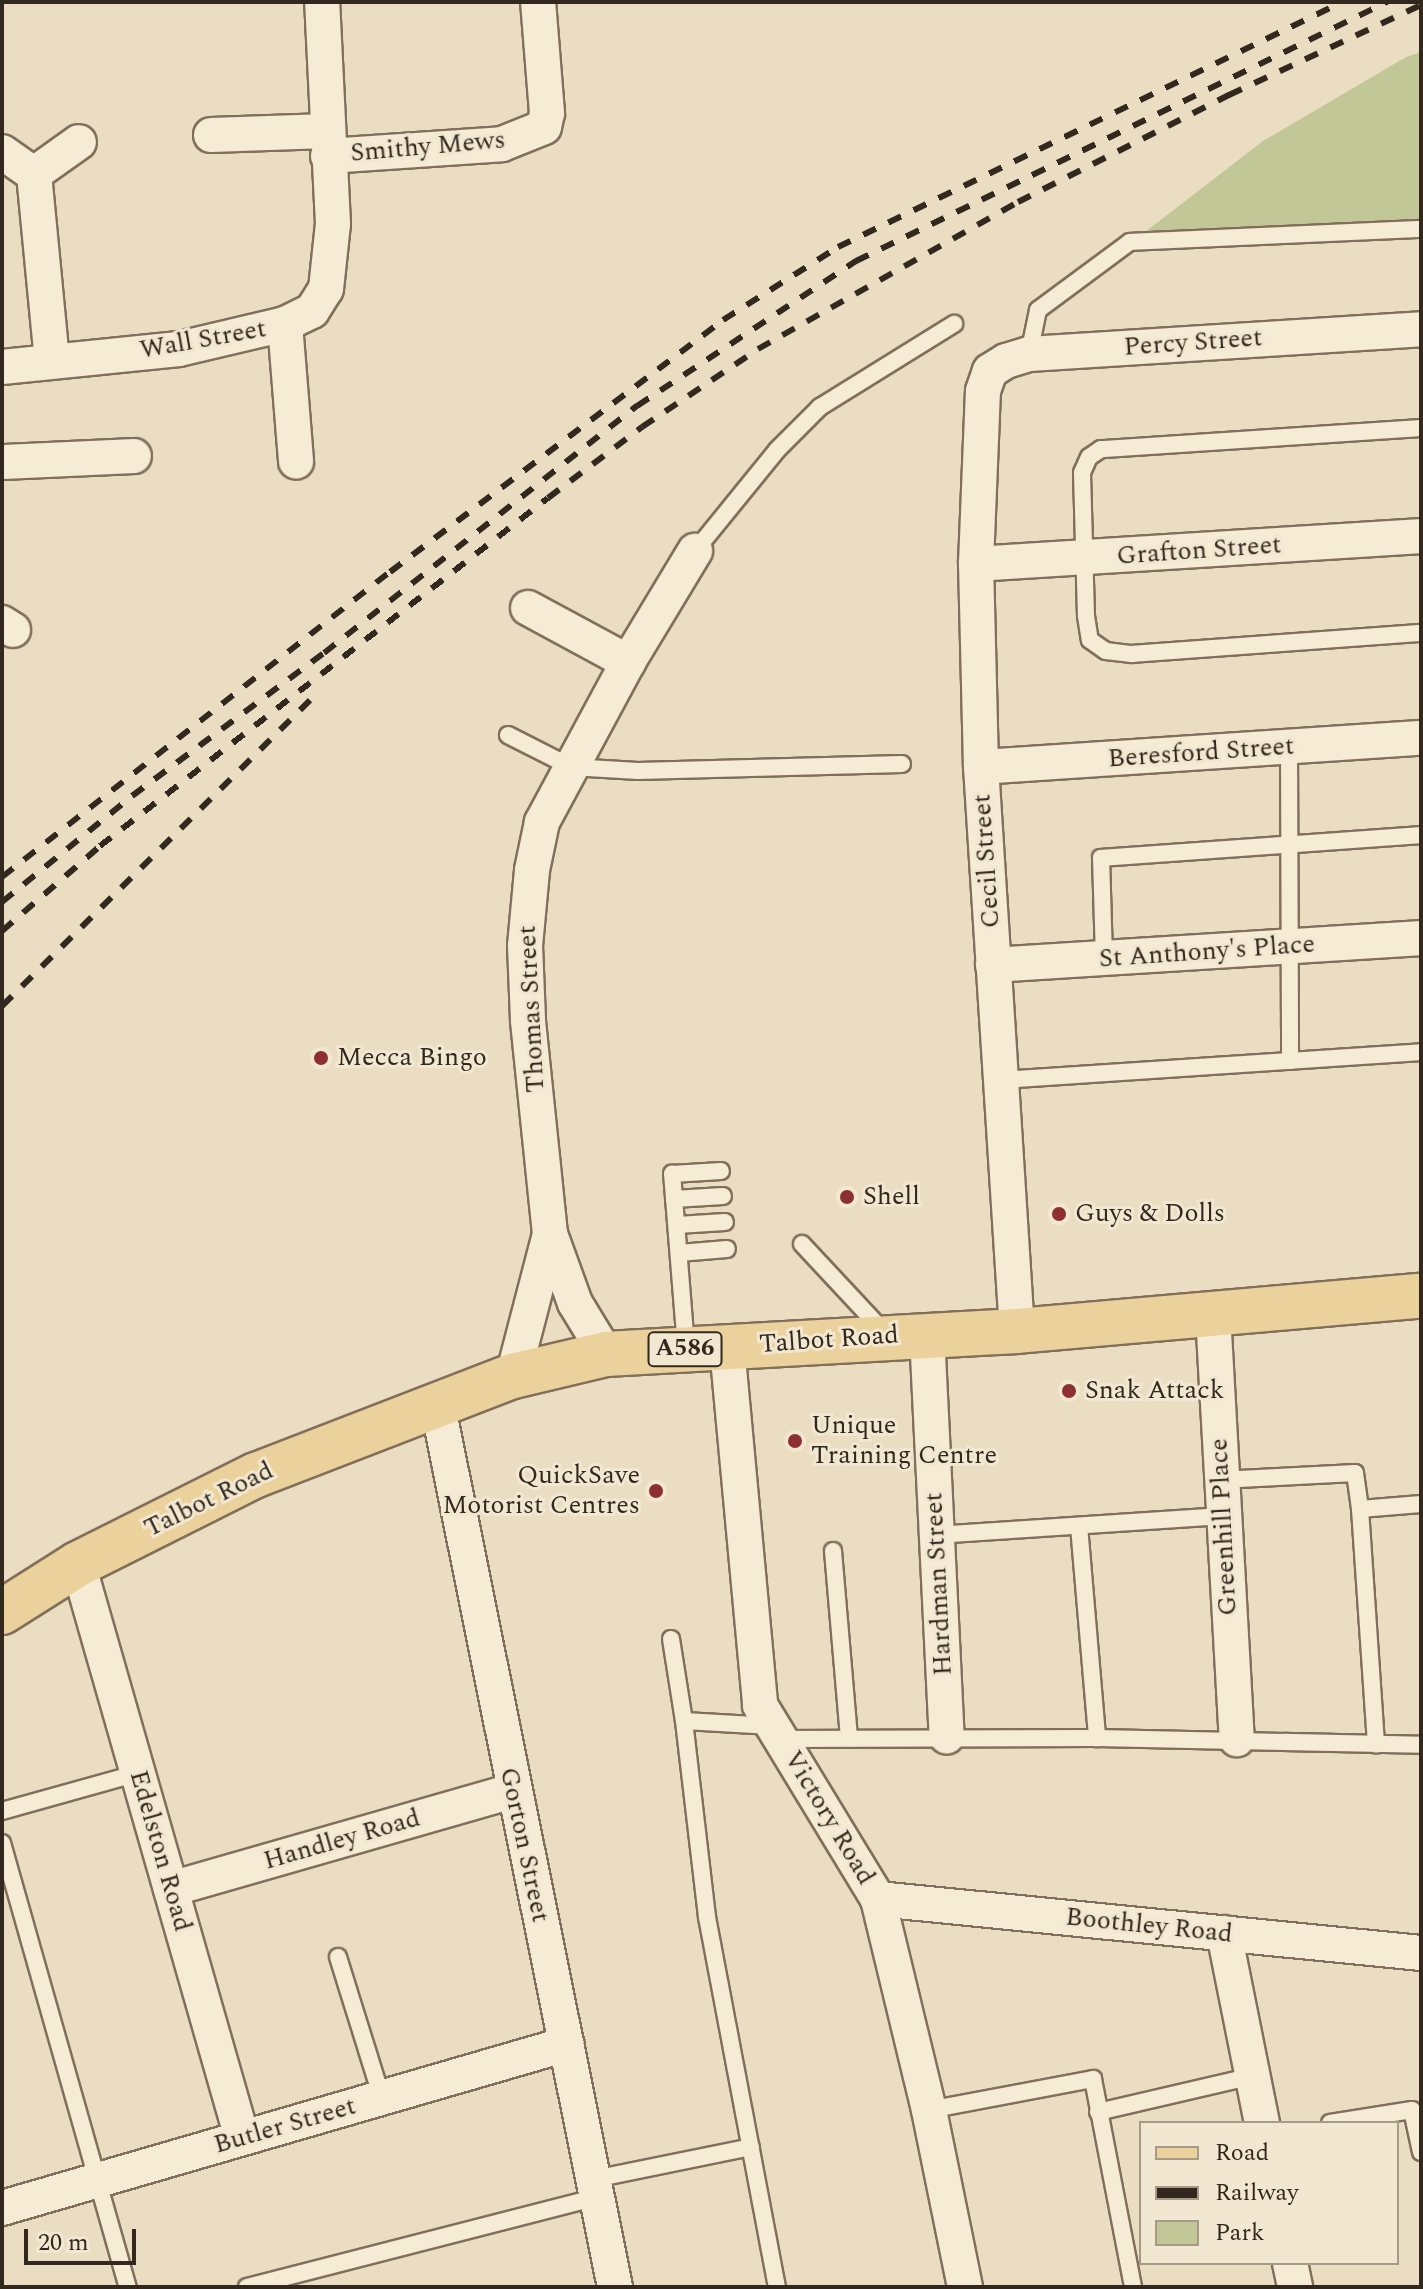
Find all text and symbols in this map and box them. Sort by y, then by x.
street label: Smithy Mews [349,125,507,169]
street label: Wall Street [137,314,269,366]
street label: Percy Street [1123,323,1263,363]
street label: Grafton Street [1116,530,1282,572]
street label: Beresford Street [1107,731,1295,775]
street label: Cecil Street [967,793,1007,929]
street label: Thomas Street [512,925,552,1093]
street label: St Anthony's Place [1098,929,1316,975]
place label: Mecca Bingo [337,1042,487,1074]
marker: Mecca Bingo [312,1049,330,1067]
place label: Shell [863,1181,920,1213]
marker: Shell [838,1188,856,1206]
place label: Guys & Dolls [1075,1198,1225,1230]
marker: Guys & Dolls [1050,1205,1068,1223]
street label: Talbot Road [758,1320,900,1360]
road number: A586 [647,1329,723,1369]
place label: Snak Attack [1085,1375,1224,1407]
marker: Snak Attack [1060,1382,1078,1400]
place label: Unique Training Centre [811,1410,997,1472]
marker: Unique Training Centre [786,1432,804,1450]
street label: Greenhill Place [1204,1438,1244,1616]
street label: Talbot Road [139,1455,279,1545]
place label: QuickSave Motorist Centres [442,1460,640,1522]
marker: QuickSave Motorist Centres [647,1482,665,1500]
street label: Hardman Street [919,1492,959,1676]
street label: Victory Road [777,1745,881,1891]
street label: Gorton Street [492,1765,556,1925]
street label: Edelston Road [122,1767,198,1935]
street label: Handley Road [260,1803,424,1877]
street label: Boothley Road [1064,1902,1234,1950]
street label: Butler Street [210,2091,360,2161]
legend [1139,2121,1399,2265]
text: Road [1215,2135,1269,2171]
text: Railway [1215,2175,1299,2211]
scale bar [28,2213,140,2263]
text: Park [1215,2215,1265,2251]
text: 20 m [38,2225,89,2261]

